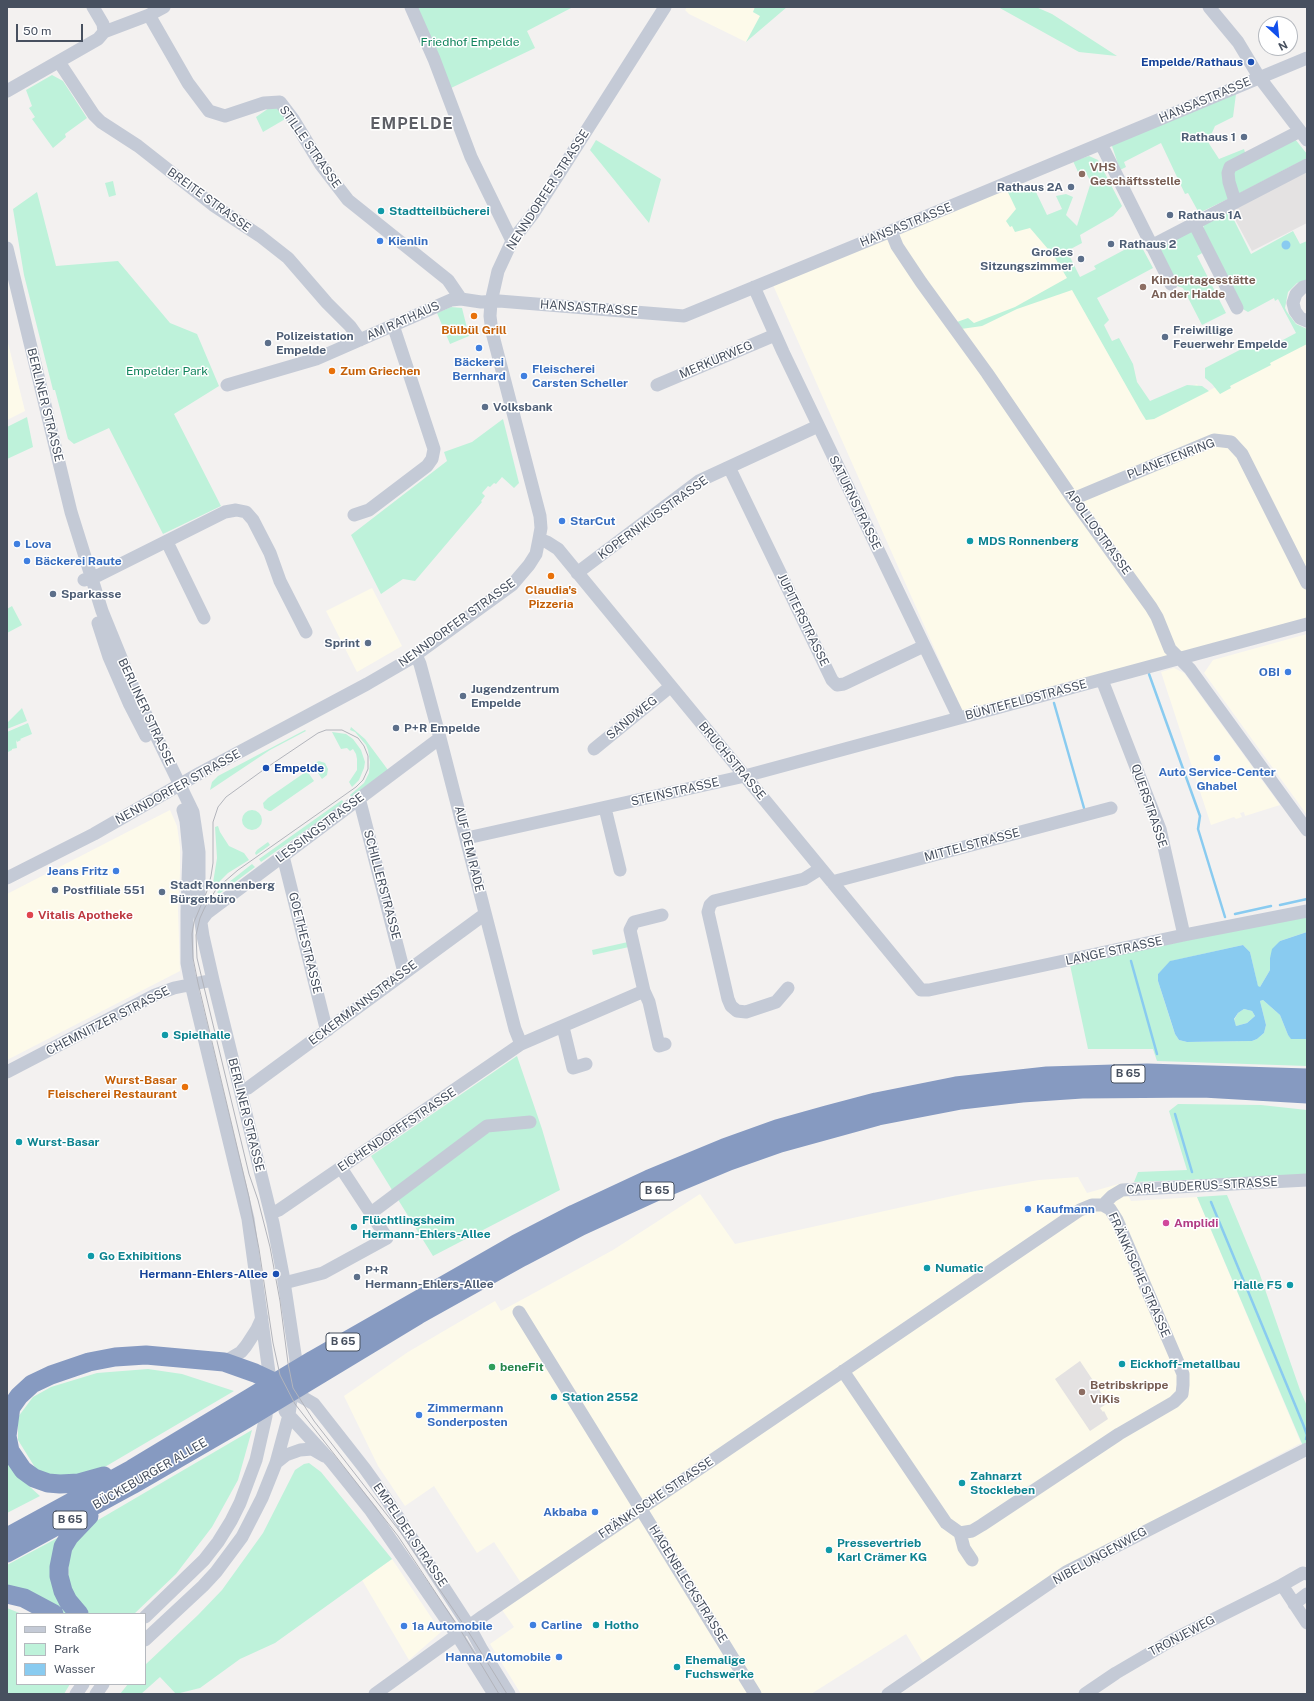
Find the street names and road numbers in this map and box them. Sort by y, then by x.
street label: HANSASTRASSE [1157,74,1253,126]
street label: STILLE STRASSE [276,103,344,191]
street label: NENNDORFER STRASSE [504,127,592,253]
street label: BREITE STRASSE [164,165,254,235]
street label: HANSASTRASSE [858,200,954,250]
street label: HANSASTRASSE [540,297,638,319]
street label: AM RATHAUS [364,298,442,344]
street label: MERKURWEG [677,338,755,382]
street label: BERLINER STRASSE [24,347,66,463]
street label: PLANETENRING [1125,436,1217,482]
street label: SATURNSTRASSE [826,454,884,552]
street label: KOPERNIKUSSTRASSE [595,473,711,563]
street label: APOLLOSTRASSE [1062,486,1134,578]
street label: JUPITERSTRASSE [774,571,832,669]
street label: NENNDORFER STRASSE [396,576,518,670]
street label: BERLINER STRASSE [115,656,177,768]
street label: BÜNTEFELDSTRASSE [964,677,1088,723]
street label: SANDWEG [604,693,660,743]
street label: BRUCHSTRASSE [695,719,769,803]
street label: NENNDORFER STRASSE [113,747,243,827]
street label: QUERSTRASSE [1128,762,1170,850]
street label: STEINSTRASSE [630,775,720,809]
street label: LESSINGSTRASSE [273,790,367,866]
street label: AUF DEM RADE [451,804,487,894]
street label: MITTELSTRASSE [923,825,1021,865]
street label: SCHILLERSTRASSE [360,829,404,941]
street label: GOETHESTRASSE [285,891,325,995]
street label: LANGE STRASSE [1064,934,1164,968]
street label: ECKERMANNSTRASSE [306,958,420,1048]
street label: CHEMNITZER STRASSE [44,984,172,1058]
street label: BERLINER STRASSE [225,1057,267,1173]
road number: B 65 [1111,1065,1145,1083]
street label: EICHENDORFFSTRASSE [335,1085,459,1175]
street label: CARL-BUDERUS-STRASSE [1126,1175,1278,1197]
road number: B 65 [640,1182,674,1200]
street label: FRÄNKISCHE STRASSE [1105,1210,1173,1340]
road number: B 65 [326,1333,360,1351]
street label: BÜCKEBURGER ALLEE [90,1435,210,1513]
street label: FRÄNKISCHE STRASSE [596,1454,716,1542]
street label: EMPELDER STRASSE [370,1480,450,1590]
road number: B 65 [53,1511,87,1529]
street label: HAGENBLECKSTRASSE [646,1522,730,1646]
street label: NIBELUNGENWEG [1050,1524,1150,1588]
street label: TRONJEWEG [1146,1613,1218,1659]

